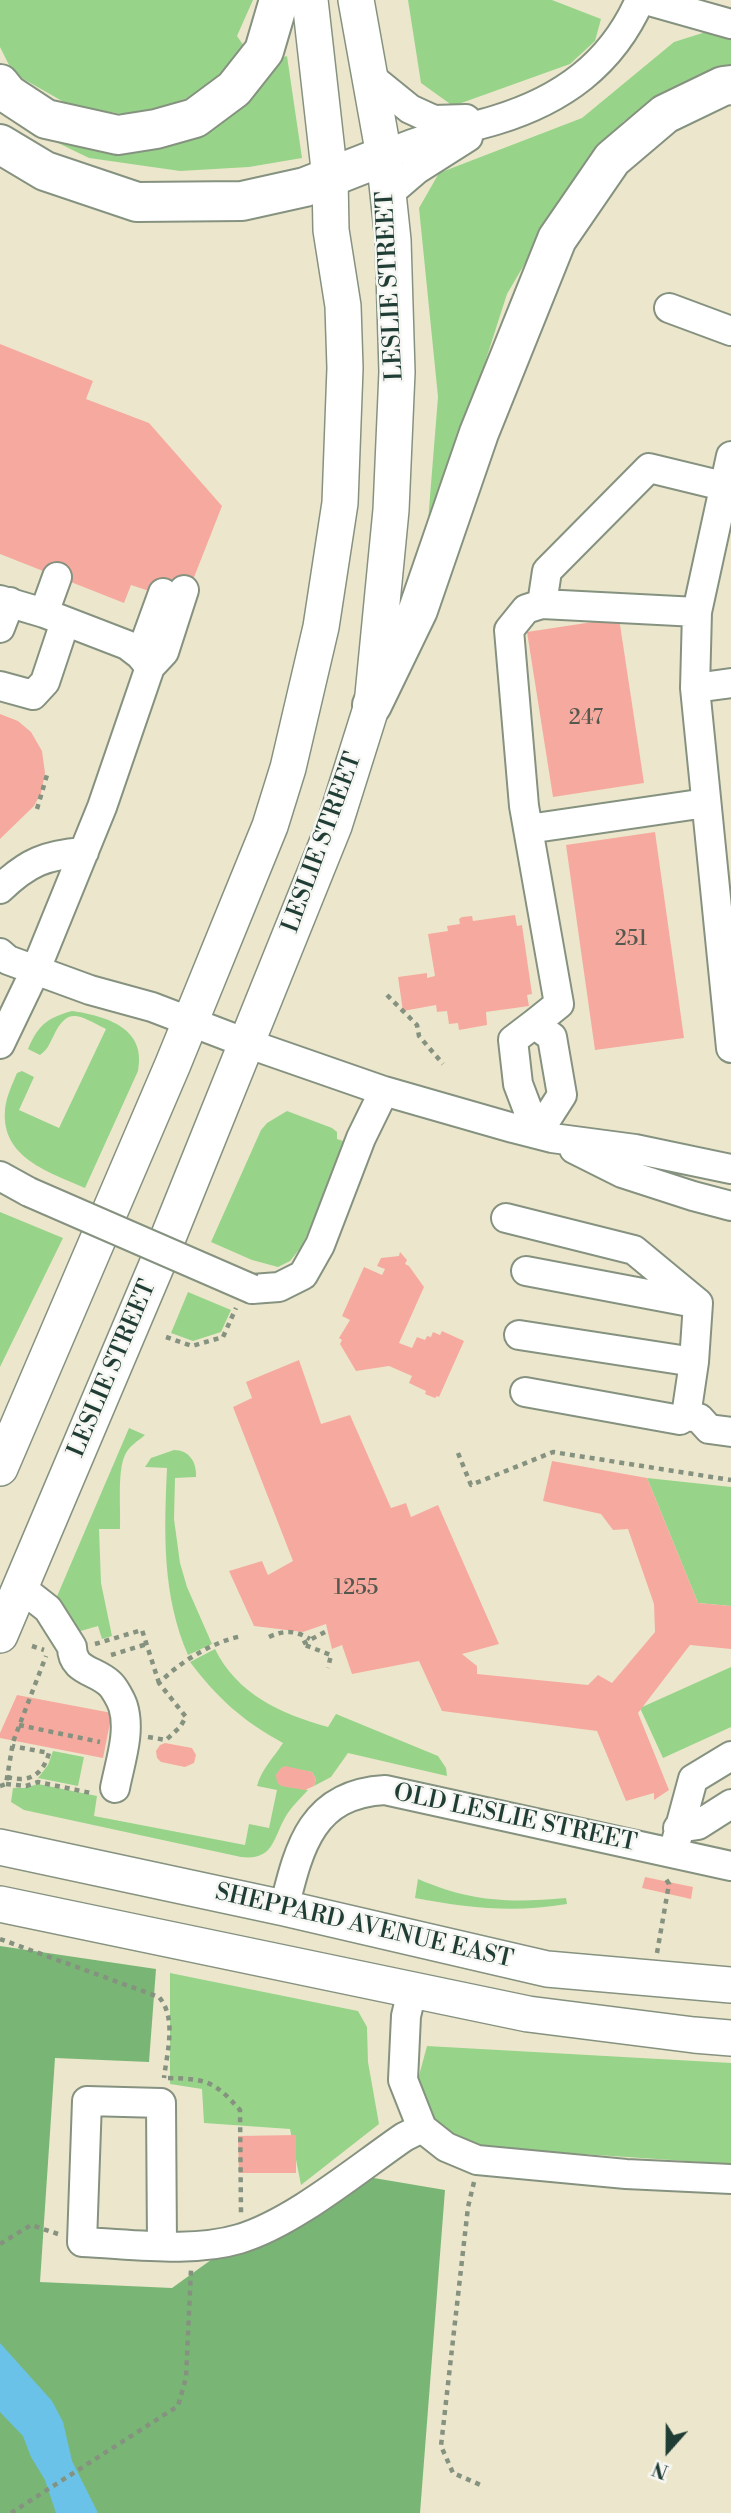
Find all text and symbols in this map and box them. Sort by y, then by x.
street label: LESLIE STREET [372,191,410,381]
house number: 247 [569,706,603,732]
street label: LESLIE STREET [277,749,369,937]
house number: 251 [615,927,647,953]
street label: LESLIE STREET [63,1276,163,1462]
house number: 1255 [334,1576,378,1602]
street label: OLD LESLIE STREET [391,1779,639,1859]
street label: SHEPPARD AVENUE EAST [212,1879,516,1975]
north arrow [633,2415,703,2485]
text: N [649,2456,672,2484]

